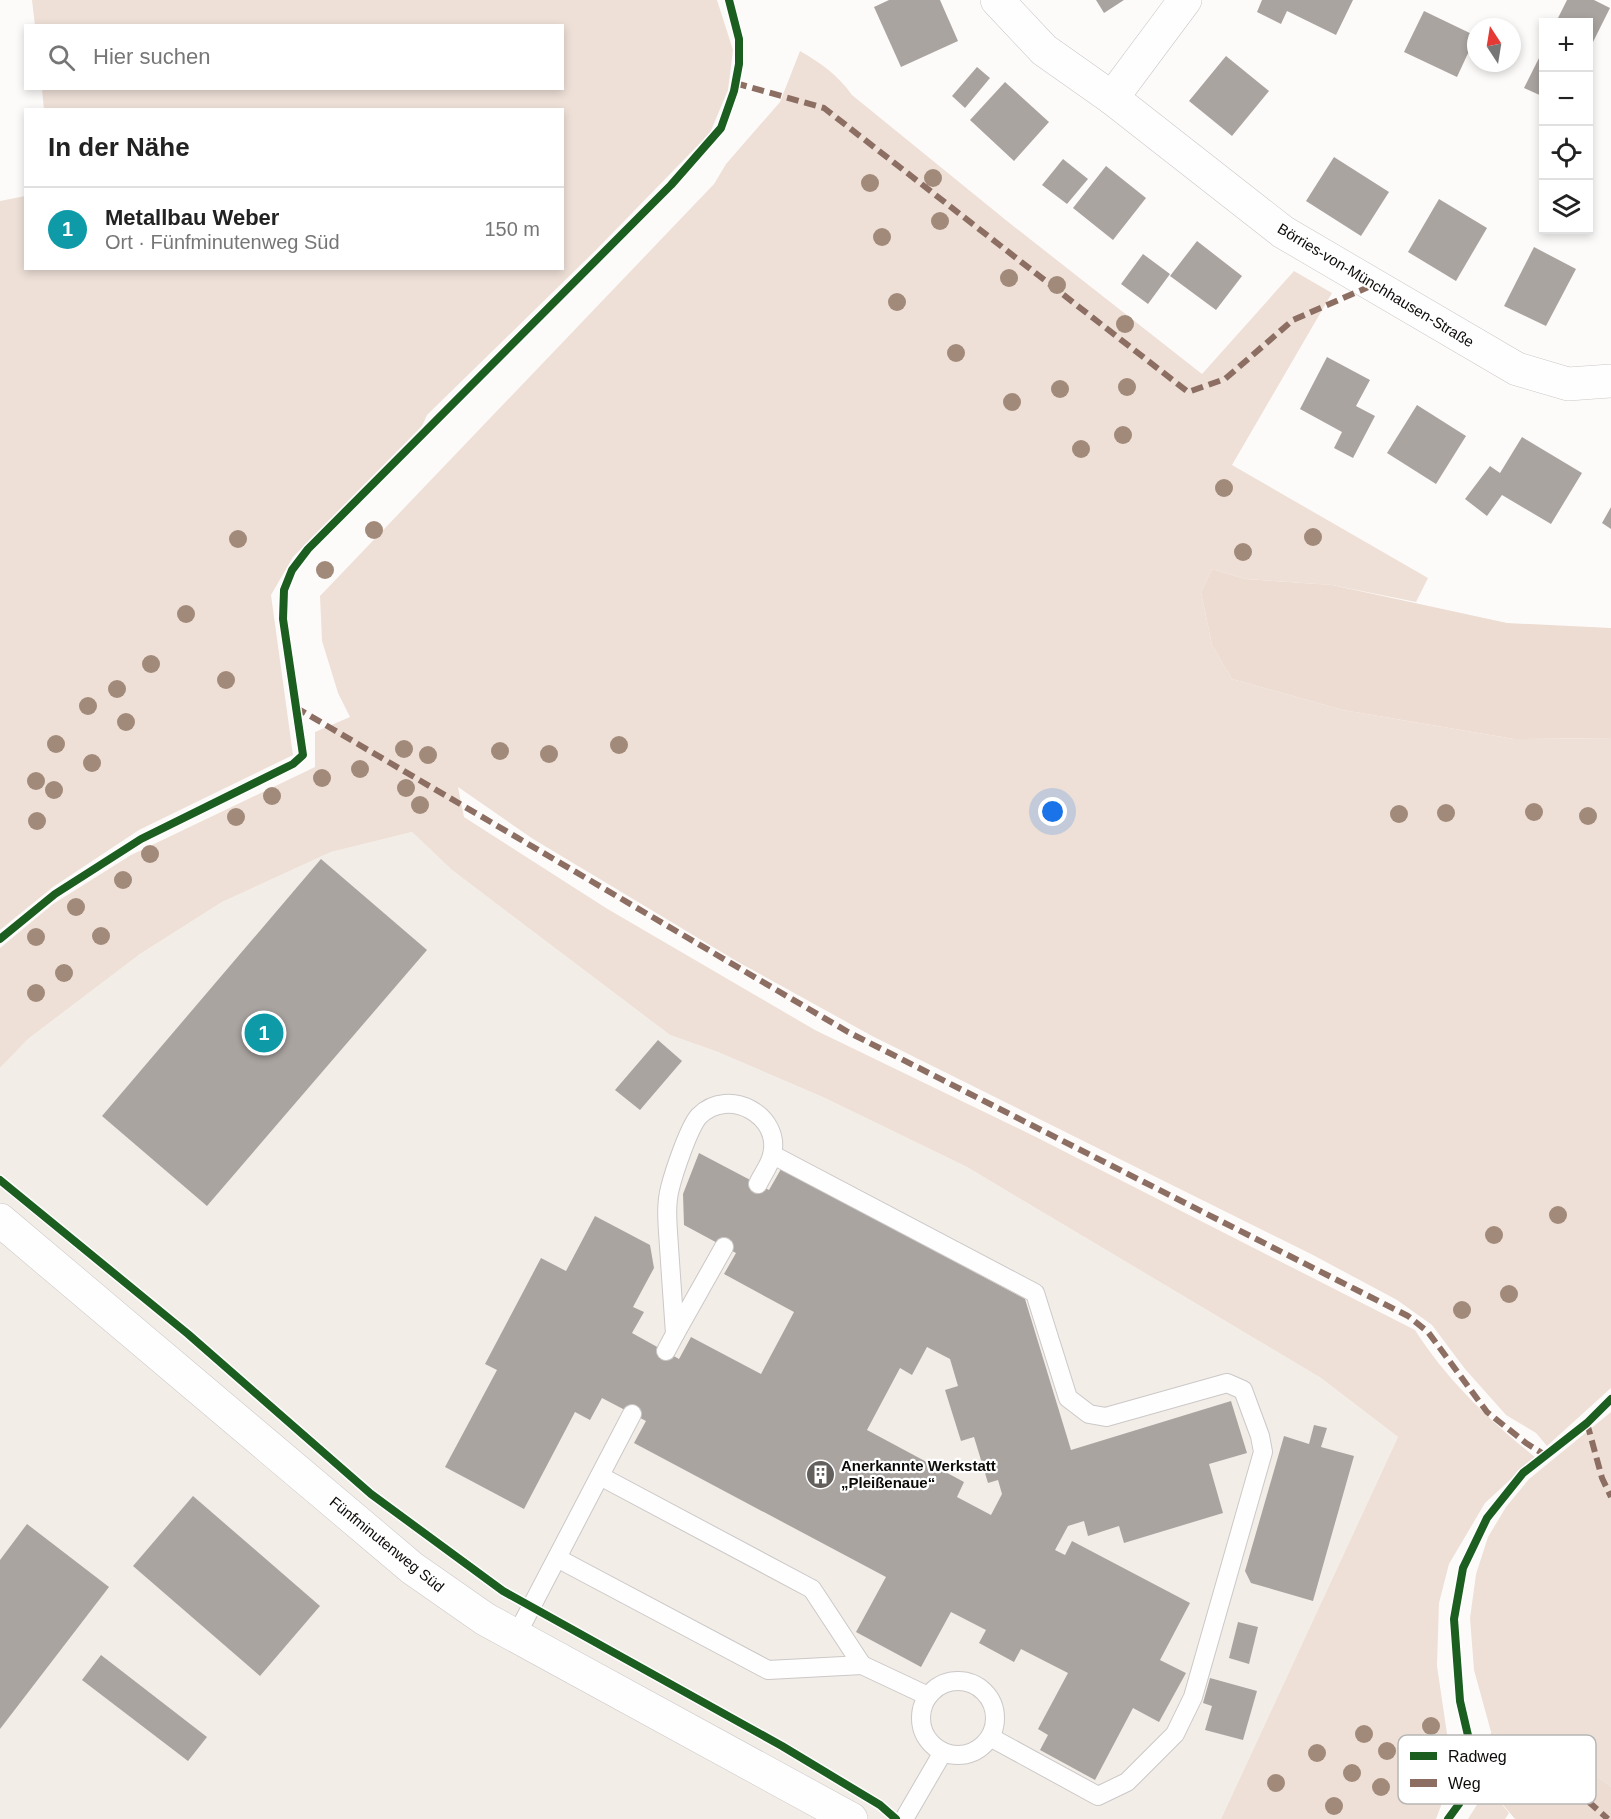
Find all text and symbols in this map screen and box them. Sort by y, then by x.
north arrow [1467,18,1521,72]
map controls [1539,18,1593,234]
button: + [1539,18,1593,72]
search box [24,24,564,90]
icon: search [45,41,78,74]
text: Hier suchen [93,44,210,69]
button: − [1539,72,1593,126]
button: locate [1539,126,1593,180]
text: In der Nähe [48,132,190,162]
button: layers [1539,180,1593,234]
text: Metallbau Weber [105,205,279,230]
text: 1 [62,218,73,240]
text: 150 m [484,218,540,240]
street label: Börries-von-Münchhausen-Straße [1275,220,1477,350]
text: Ort · Fünfminutenweg Süd [105,231,340,253]
your location [1038,797,1067,826]
pin: 1 [244,1010,284,1056]
place label: Anerkannte Werkstatt „Pleißenaue“ [841,1457,996,1491]
building icon: Anerkannte Werkstatt „Pleißenaue“ [804,1458,836,1490]
street label: Fünfminutenweg Süd [327,1493,447,1595]
legend [1398,1735,1596,1804]
text: Radweg [1448,1748,1507,1765]
text: Weg [1448,1775,1481,1792]

